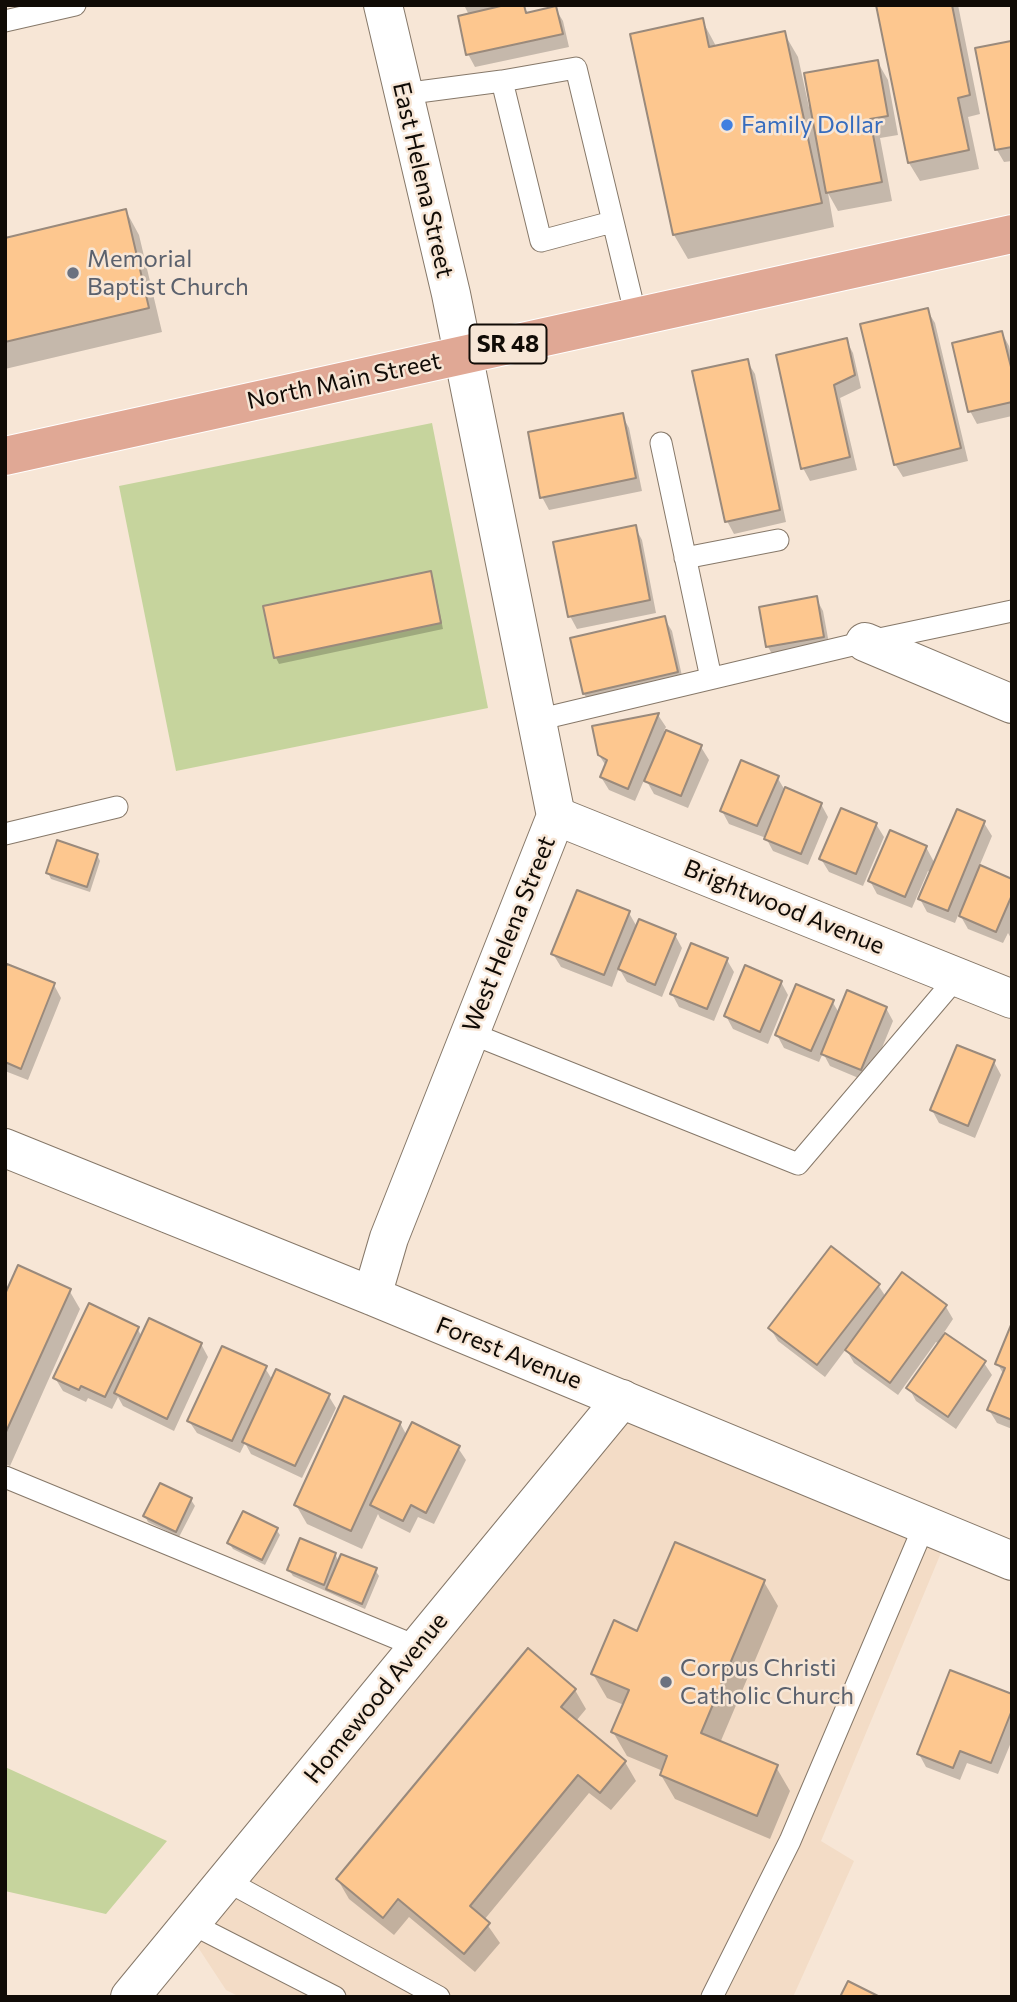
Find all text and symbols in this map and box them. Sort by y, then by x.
street label: East Helena Street [386,79,460,281]
place label: Family Dollar [741,111,883,139]
marker: Family Dollar [719,117,735,133]
place label: Memorial Baptist Church [87,245,249,301]
marker: Memorial Baptist Church [65,265,81,281]
road number: SR 48 [470,324,546,364]
street label: North Main Street [244,346,444,416]
street label: West Helena Street [457,832,561,1036]
street label: Brightwood Avenue [680,854,888,960]
street label: Forest Avenue [432,1311,586,1395]
street label: Homewood Avenue [298,1607,454,1789]
place label: Corpus Christi Catholic Church [680,1654,854,1710]
marker: Corpus Christi Catholic Church [658,1674,674,1690]

